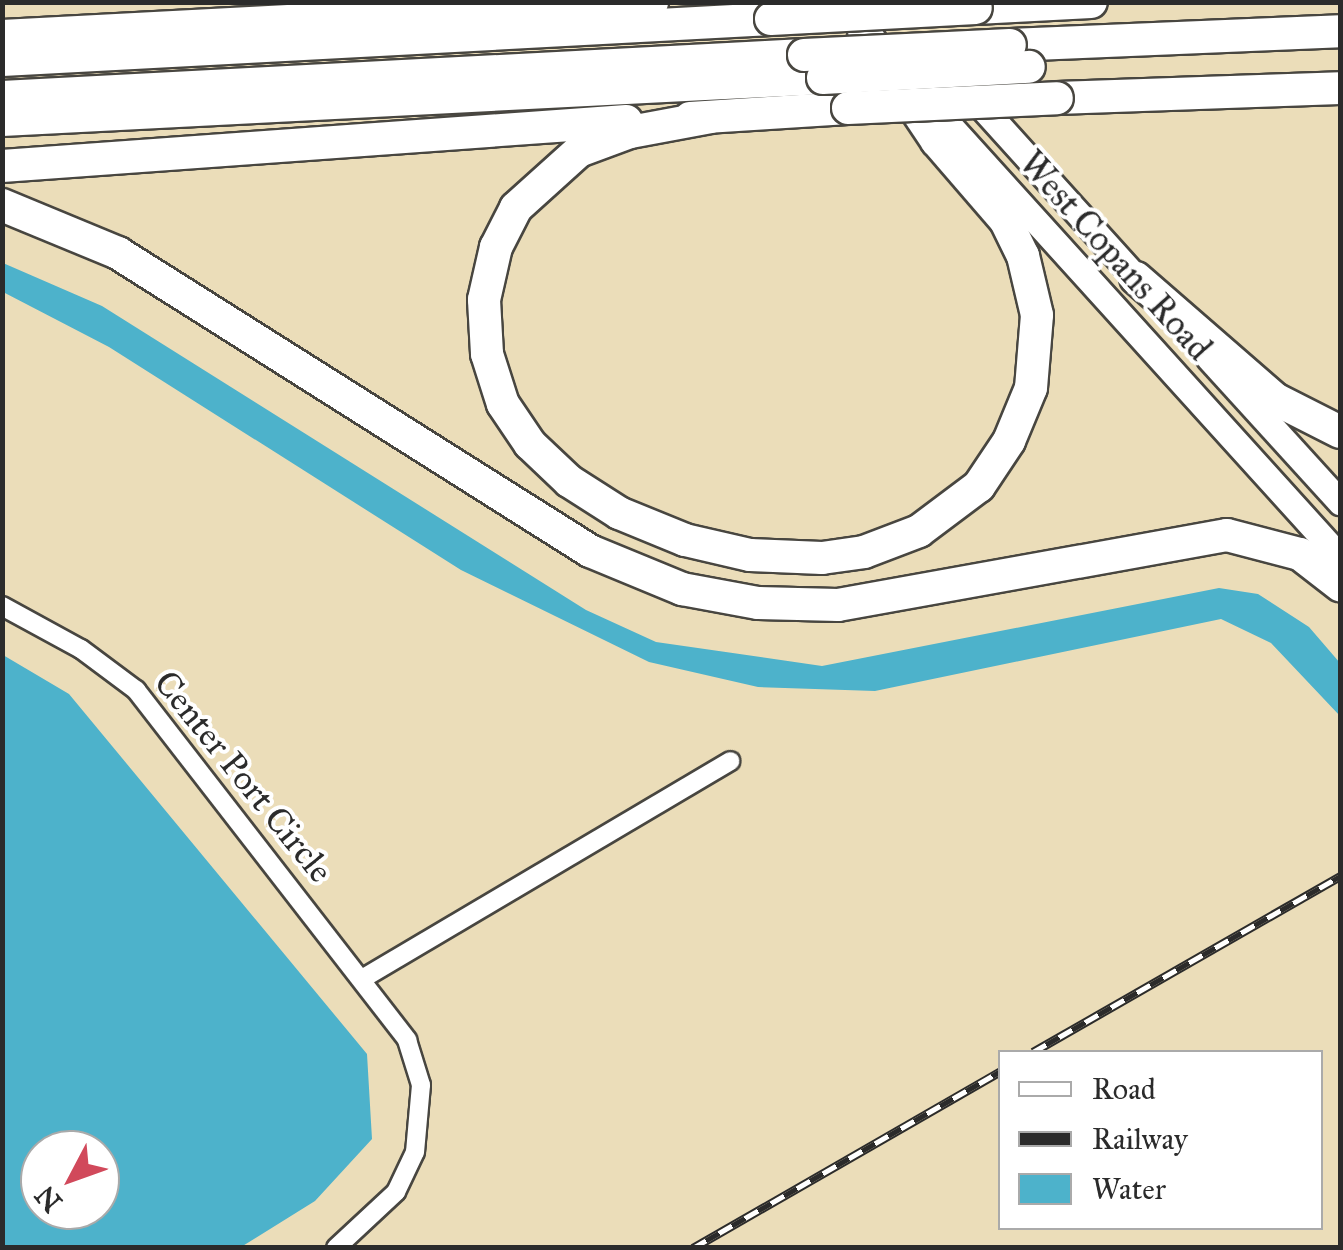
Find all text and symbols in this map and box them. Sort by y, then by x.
street label: West Copans Road [1010,143,1220,369]
street label: Center Port Circle [145,663,341,891]
legend [998,1050,1323,1230]
text: Road [1092,1071,1156,1107]
text: Railway [1092,1121,1188,1157]
north arrow [20,1130,120,1230]
text: Water [1092,1171,1166,1207]
text: N [27,1178,69,1219]

